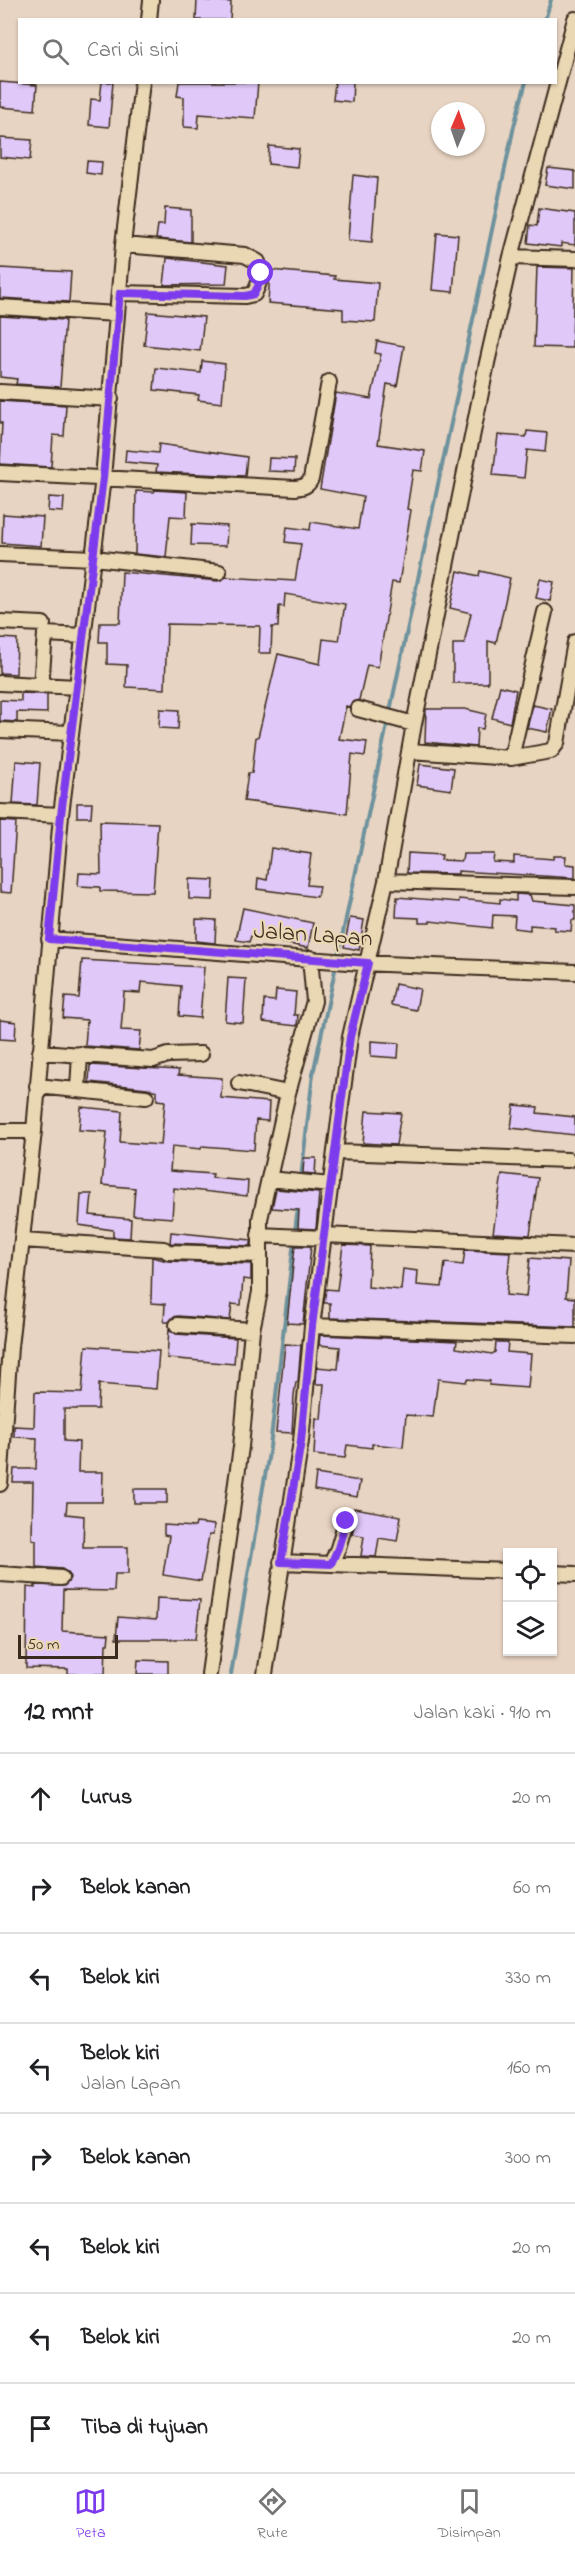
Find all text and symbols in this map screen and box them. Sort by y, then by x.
search box [18,18,557,84]
icon: search [39,35,72,68]
text: Cari di sini [87,35,179,67]
north arrow [431,102,485,156]
route start [247,259,273,285]
street label: Jalan Lapan [252,914,374,958]
route end [332,1507,358,1533]
map controls [503,1548,557,1656]
button: locate [503,1548,557,1602]
button: layers [503,1602,557,1656]
scale bar [18,1632,118,1660]
text: 50 m [27,1633,59,1657]
text: 12 mnt [24,1694,93,1732]
text: Jalan kaki · 910 m [414,1699,551,1728]
icon: ahead [24,1782,57,1815]
text: Lurus [81,1782,132,1814]
text: 20 m [512,1784,551,1813]
icon: right [24,1872,57,1905]
text: Belok kanan [81,1872,190,1904]
text: 60 m [513,1874,551,1903]
icon: left [24,1962,57,1995]
text: Belok kiri [81,1962,160,1994]
text: 330 m [505,1964,551,1993]
text: Belok kiri [81,2038,160,2070]
icon: left [24,2052,57,2085]
text: 160 m [507,2054,551,2083]
text: Jalan Lapan [81,2070,180,2099]
icon: right [24,2142,57,2175]
text: Belok kanan [81,2142,190,2174]
text: 300 m [505,2144,551,2173]
icon: left [24,2232,57,2265]
text: Belok kiri [81,2232,160,2264]
text: 20 m [512,2234,551,2263]
icon: left [24,2322,57,2355]
text: Belok kiri [81,2322,160,2354]
text: 20 m [512,2324,551,2353]
icon: arrive [24,2412,57,2445]
text: Tiba di tujuan [81,2412,208,2444]
tab: Peta [74,2485,107,2545]
tab: Rute [256,2485,289,2545]
tab: Disimpan [437,2485,501,2545]

